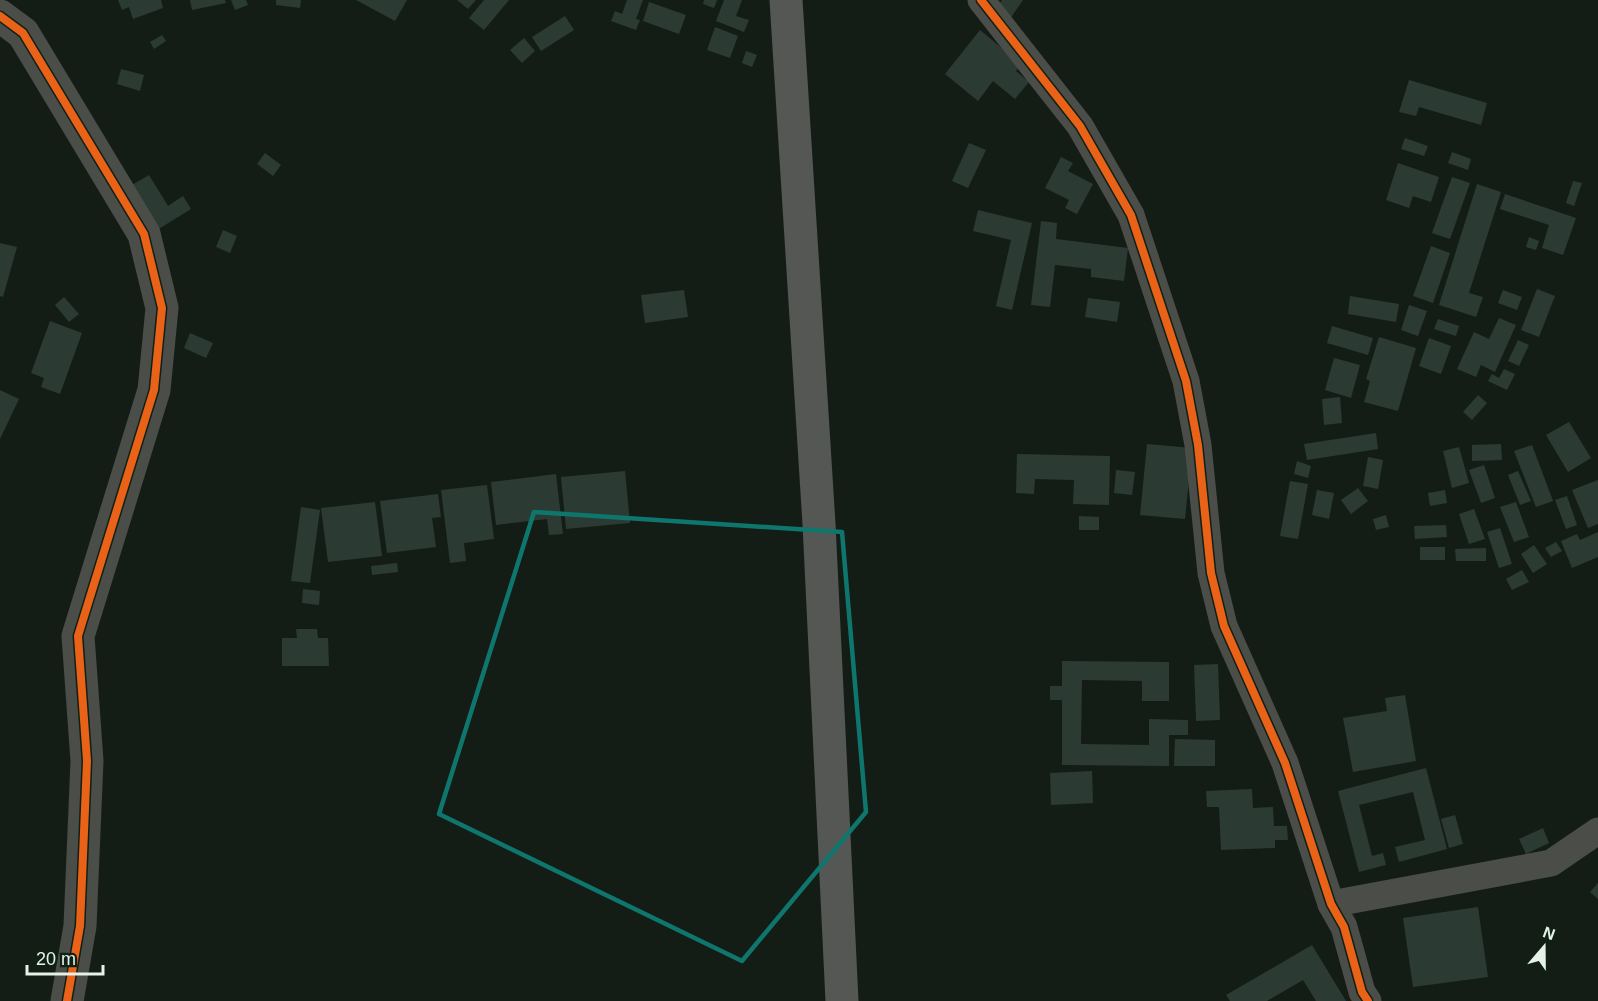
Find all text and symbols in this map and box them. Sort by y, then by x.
north arrow [1514,917,1574,977]
text: N [1541,923,1557,943]
scale bar [27,938,104,976]
text: 20 m [36,949,76,969]

